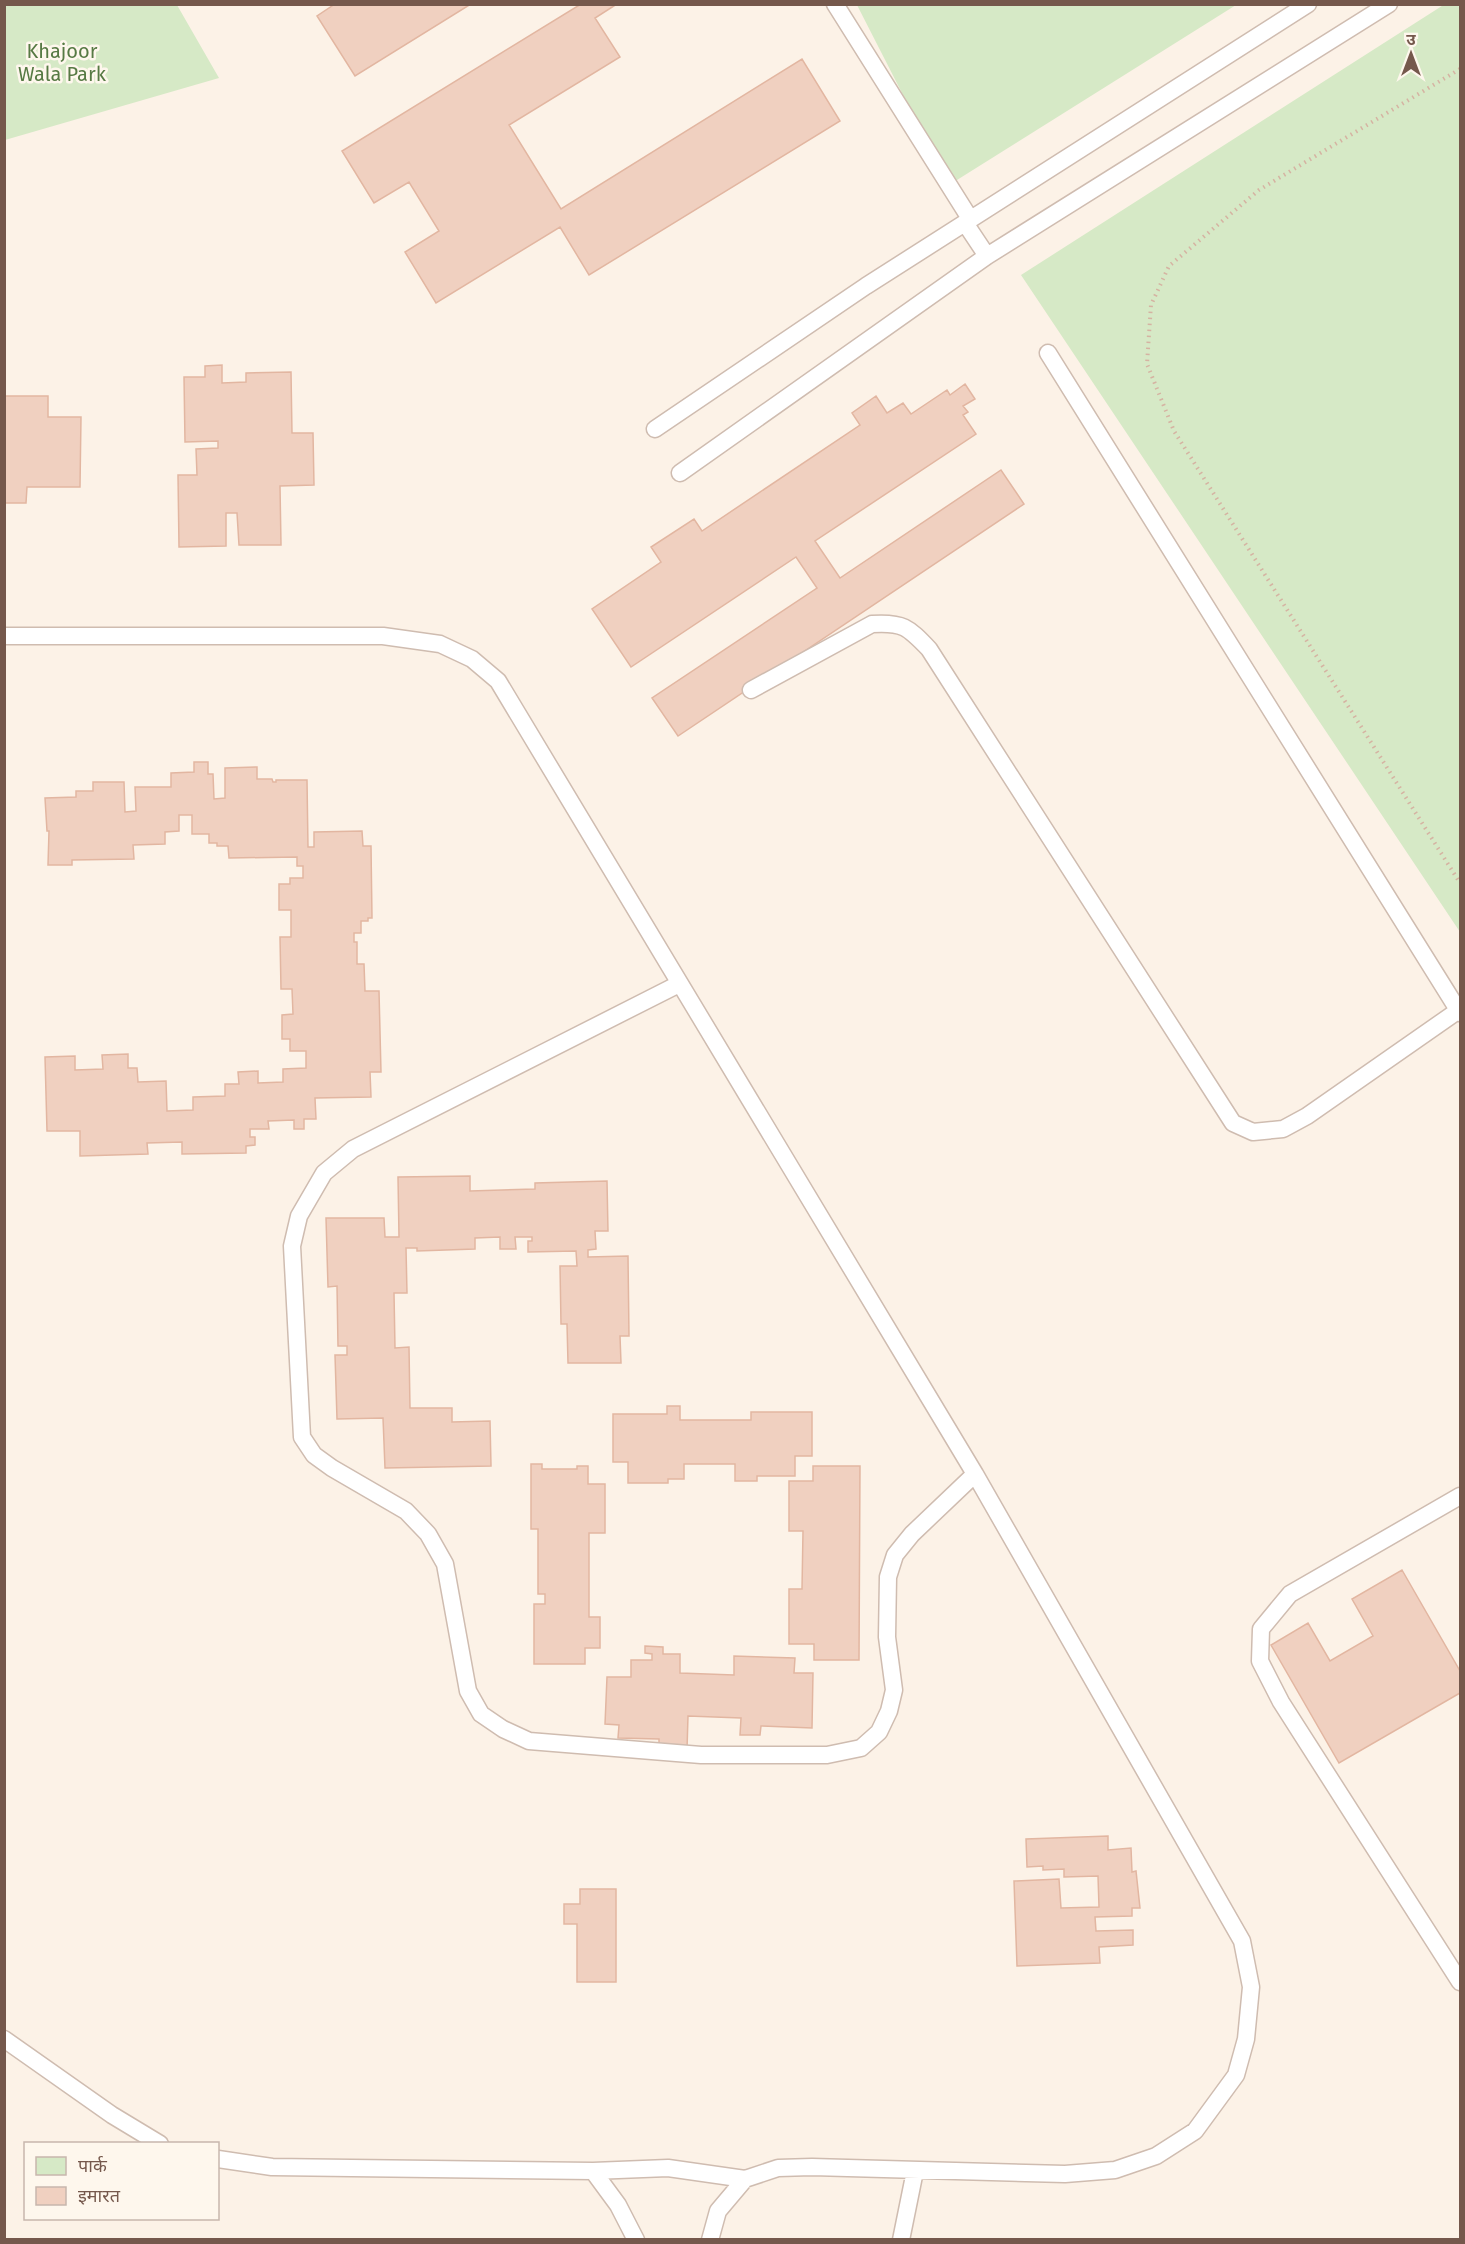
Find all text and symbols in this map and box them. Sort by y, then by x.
north arrow [1381,24,1441,84]
text: उ [1406,30,1416,49]
park label: Khajoor Wala Park [18,39,107,86]
legend [24,2142,219,2220]
text: पार्क [78,2155,108,2177]
text: इमारत [78,2185,121,2207]

